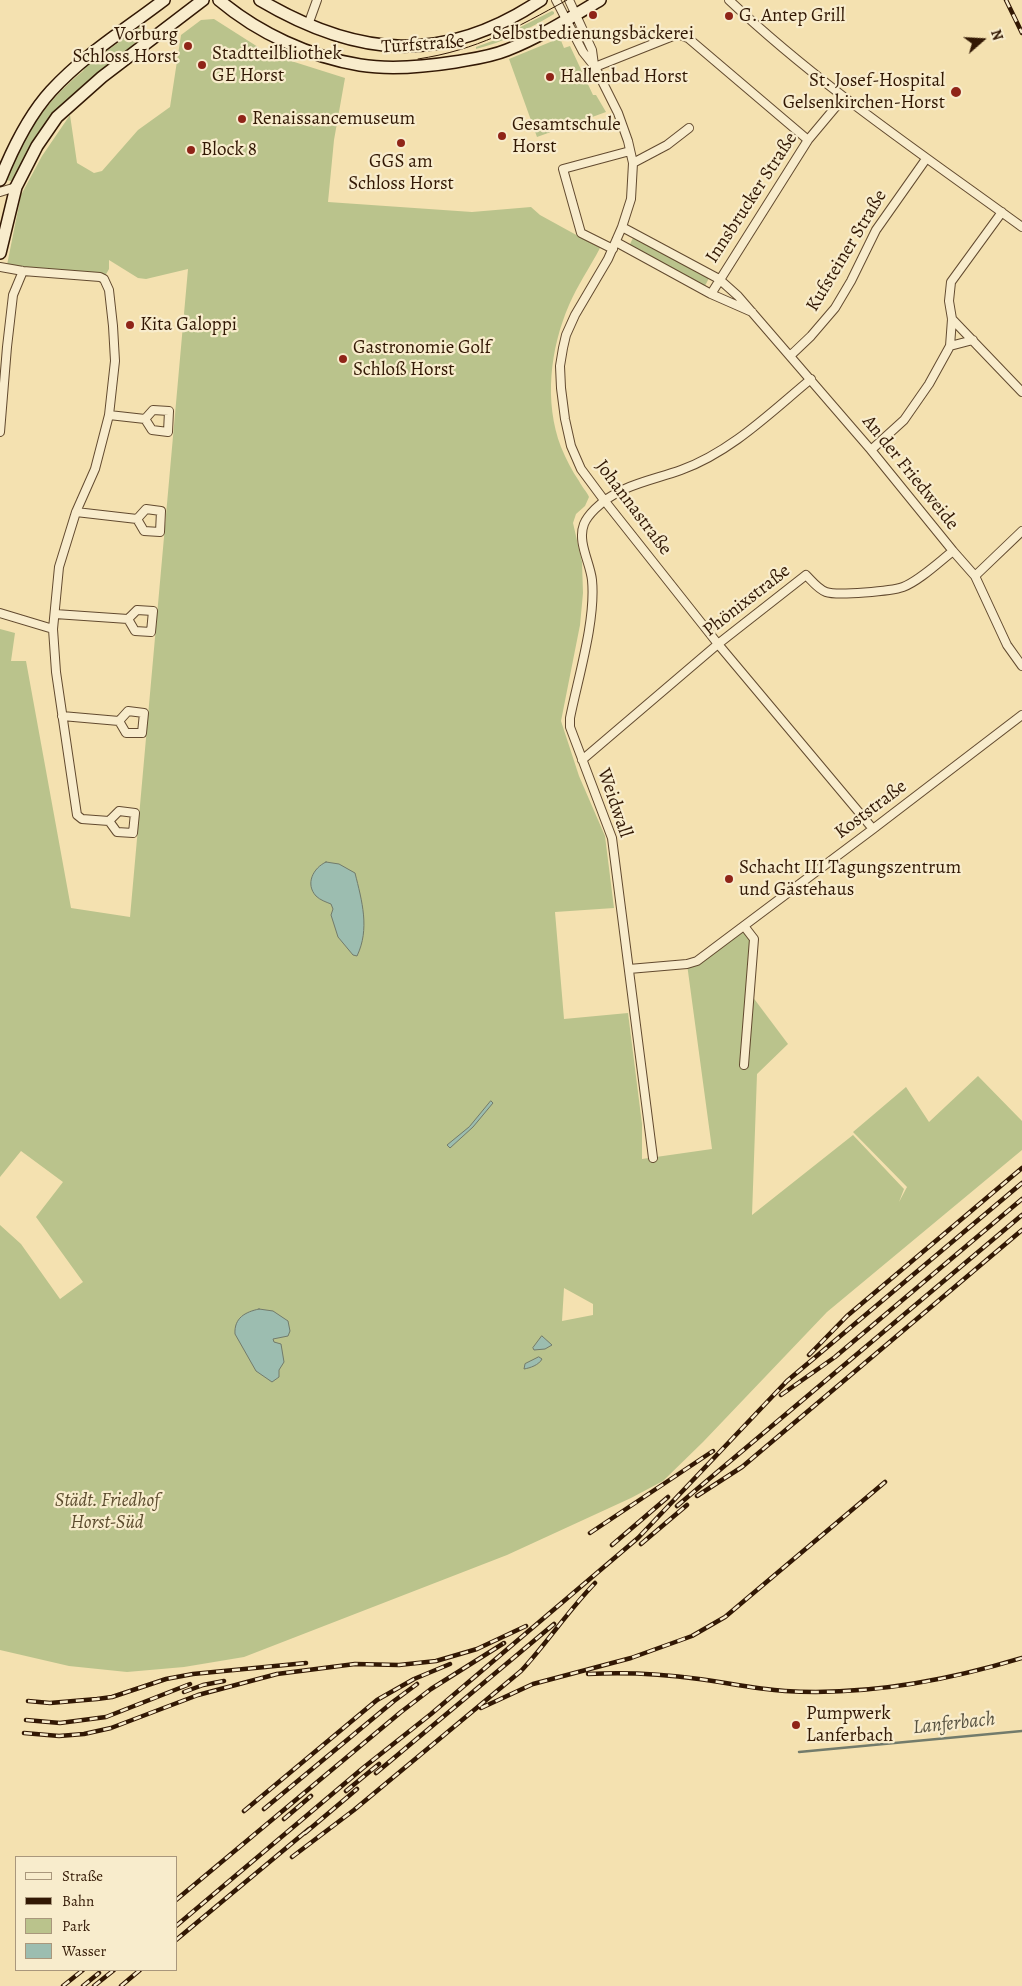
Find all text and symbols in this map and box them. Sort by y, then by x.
place label: G. Antep Grill [739,5,845,27]
marker: Selbstbedienungsbäckerei [587,9,599,21]
marker: G. Antep Grill [723,10,735,22]
north arrow [957,15,1007,65]
place label: Selbstbedienungsbäckerei [492,23,694,45]
place label: Vorburg Schloss Horst [72,24,178,68]
text: N [986,27,1007,43]
street label: Turfstraße [381,31,465,59]
marker: Vorburg Schloss Horst [182,40,194,52]
place label: Stadtteilbliothek GE Horst [212,43,342,87]
marker: Stadtteilbliothek GE Horst [196,59,208,71]
place label: Hallenbad Horst [560,66,688,88]
place label: St. Josef-Hospital Gelsenkirchen-Horst [783,70,945,114]
marker: Hallenbad Horst [544,71,556,83]
marker: St. Josef-Hospital Gelsenkirchen-Horst [949,85,963,99]
place label: Renaissancemuseum [252,108,415,130]
marker: Renaissancemuseum [236,113,248,125]
place label: Gesamtschule Horst [512,114,621,158]
street label: Innsbrucker Straße [701,128,803,268]
marker: Gesamtschule Horst [496,130,508,142]
marker: GGS am Schloss Horst [395,137,407,149]
place label: Block 8 [201,139,257,161]
marker: Block 8 [185,144,197,156]
place label: GGS am Schloss Horst [348,151,454,195]
street label: Kufsteiner Straße [802,186,892,316]
place label: Kita Galoppi [140,314,237,336]
marker: Kita Galoppi [124,319,136,331]
place label: Gastronomie Golf Schloß Horst [353,337,491,381]
marker: Gastronomie Golf Schloß Horst [337,353,349,365]
street label: An der Friedweide [857,411,963,535]
street label: Johannastraße [590,456,676,560]
street label: Phönixstraße [699,560,795,642]
street label: Weidwall [592,765,636,841]
street label: Koststraße [830,776,912,844]
place label: Schacht III Tagungszentrum und Gästehaus [739,857,961,901]
marker: Schacht III Tagungszentrum und Gästehaus [723,873,735,885]
park label: Städt. Friedhof Horst-Süd [55,1490,159,1534]
place label: Pumpwerk Lanferbach [806,1703,893,1747]
water label: Lanferbach [912,1708,996,1740]
marker: Pumpwerk Lanferbach [790,1719,802,1731]
legend [15,1856,178,1971]
text: Straße [62,1866,103,1886]
text: Bahn [62,1891,94,1911]
text: Park [62,1916,90,1936]
text: Wasser [62,1941,106,1961]

